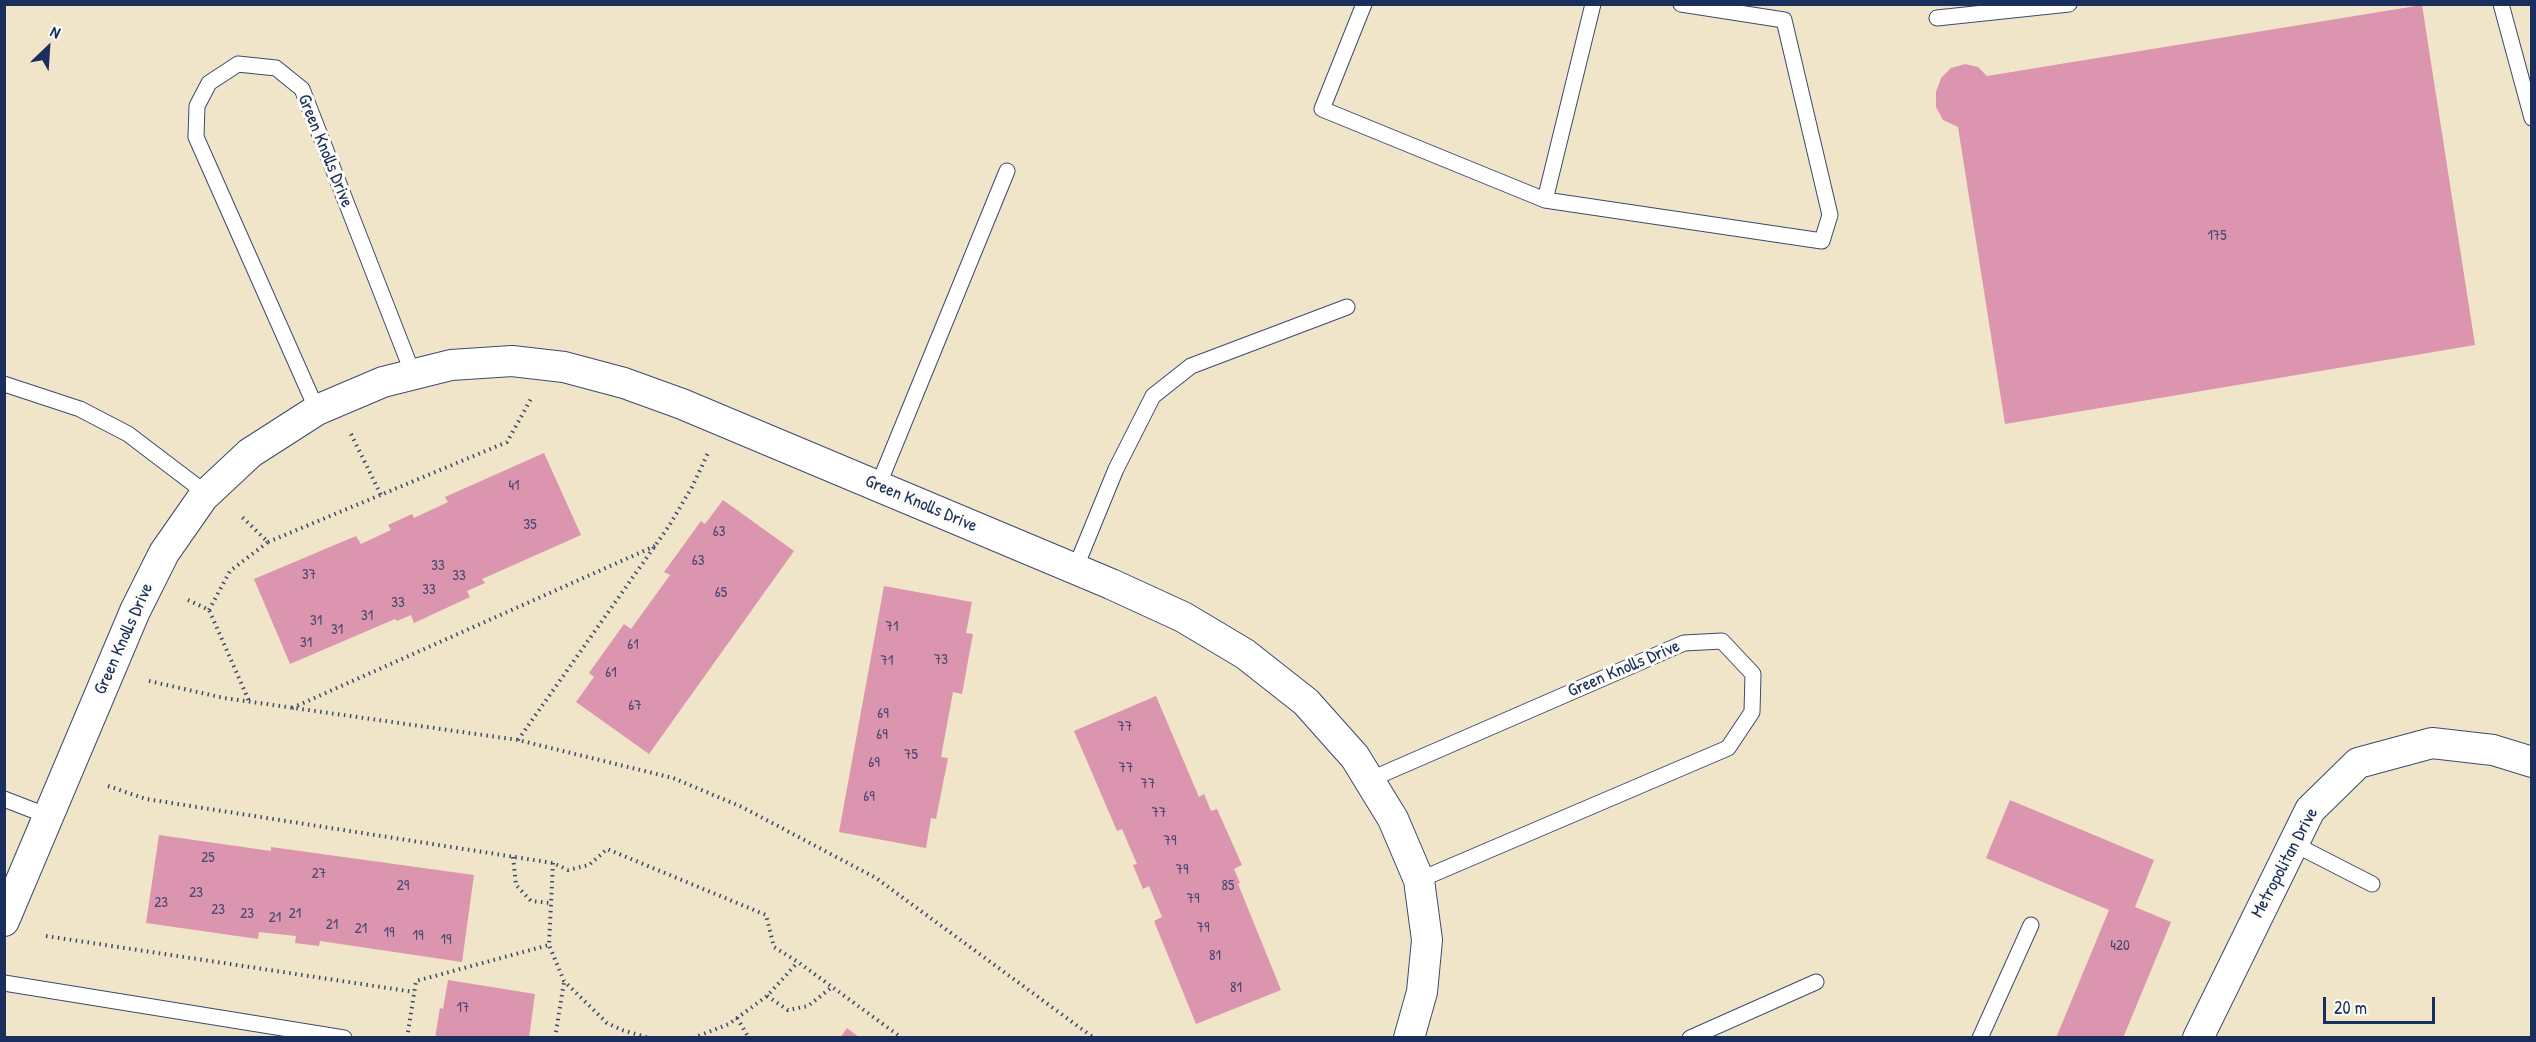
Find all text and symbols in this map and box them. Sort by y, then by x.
north arrow [18,18,78,78]
text: N [47,20,64,43]
street label: Green Knolls Drive [293,91,357,211]
house number: 175 [2207,227,2227,245]
street label: Green Knolls Drive [862,471,980,537]
house number: 41 [508,477,520,495]
house number: 35 [523,516,537,534]
house number: 63 [713,523,725,541]
house number: 63 [692,552,704,570]
house number: 33 [431,557,445,575]
house number: 37 [302,566,316,584]
house number: 33 [452,567,466,585]
street label: Green Knolls Drive [90,580,158,698]
house number: 33 [422,581,436,599]
house number: 65 [715,584,727,602]
house number: 33 [391,594,405,612]
house number: 31 [361,607,373,625]
house number: 31 [310,612,322,630]
house number: 71 [886,618,898,636]
house number: 31 [331,621,343,639]
house number: 31 [300,634,312,652]
house number: 61 [627,636,639,654]
street label: Green Knolls Drive [1565,636,1683,702]
house number: 73 [934,651,948,669]
house number: 71 [881,652,893,670]
house number: 61 [605,664,617,682]
house number: 67 [628,697,642,715]
house number: 69 [877,705,889,723]
house number: 77 [1118,718,1132,736]
house number: 69 [876,726,888,744]
house number: 75 [904,746,918,764]
house number: 69 [868,754,880,772]
house number: 77 [1119,759,1133,777]
house number: 77 [1141,775,1155,793]
house number: 69 [863,788,875,806]
house number: 77 [1152,804,1166,822]
street label: Metropolitan Drive [2247,804,2323,922]
house number: 79 [1164,832,1176,850]
house number: 25 [201,849,215,867]
house number: 79 [1176,861,1188,879]
house number: 27 [312,865,326,883]
house number: 29 [397,877,409,895]
house number: 85 [1222,877,1234,895]
house number: 23 [189,884,203,902]
house number: 79 [1187,890,1199,908]
house number: 23 [154,894,168,912]
house number: 23 [211,901,225,919]
house number: 23 [240,905,254,923]
house number: 21 [289,905,301,923]
house number: 21 [269,909,281,927]
house number: 21 [326,916,338,934]
house number: 79 [1197,919,1209,937]
house number: 21 [355,920,367,938]
house number: 19 [384,924,394,942]
house number: 19 [413,927,423,945]
house number: 19 [441,931,451,949]
house number: 420 [2110,937,2130,955]
house number: 81 [1209,947,1221,965]
house number: 81 [1230,979,1242,997]
scale bar [2326,985,2438,1023]
text: 20 m [2334,995,2367,1020]
house number: 17 [457,999,469,1017]

